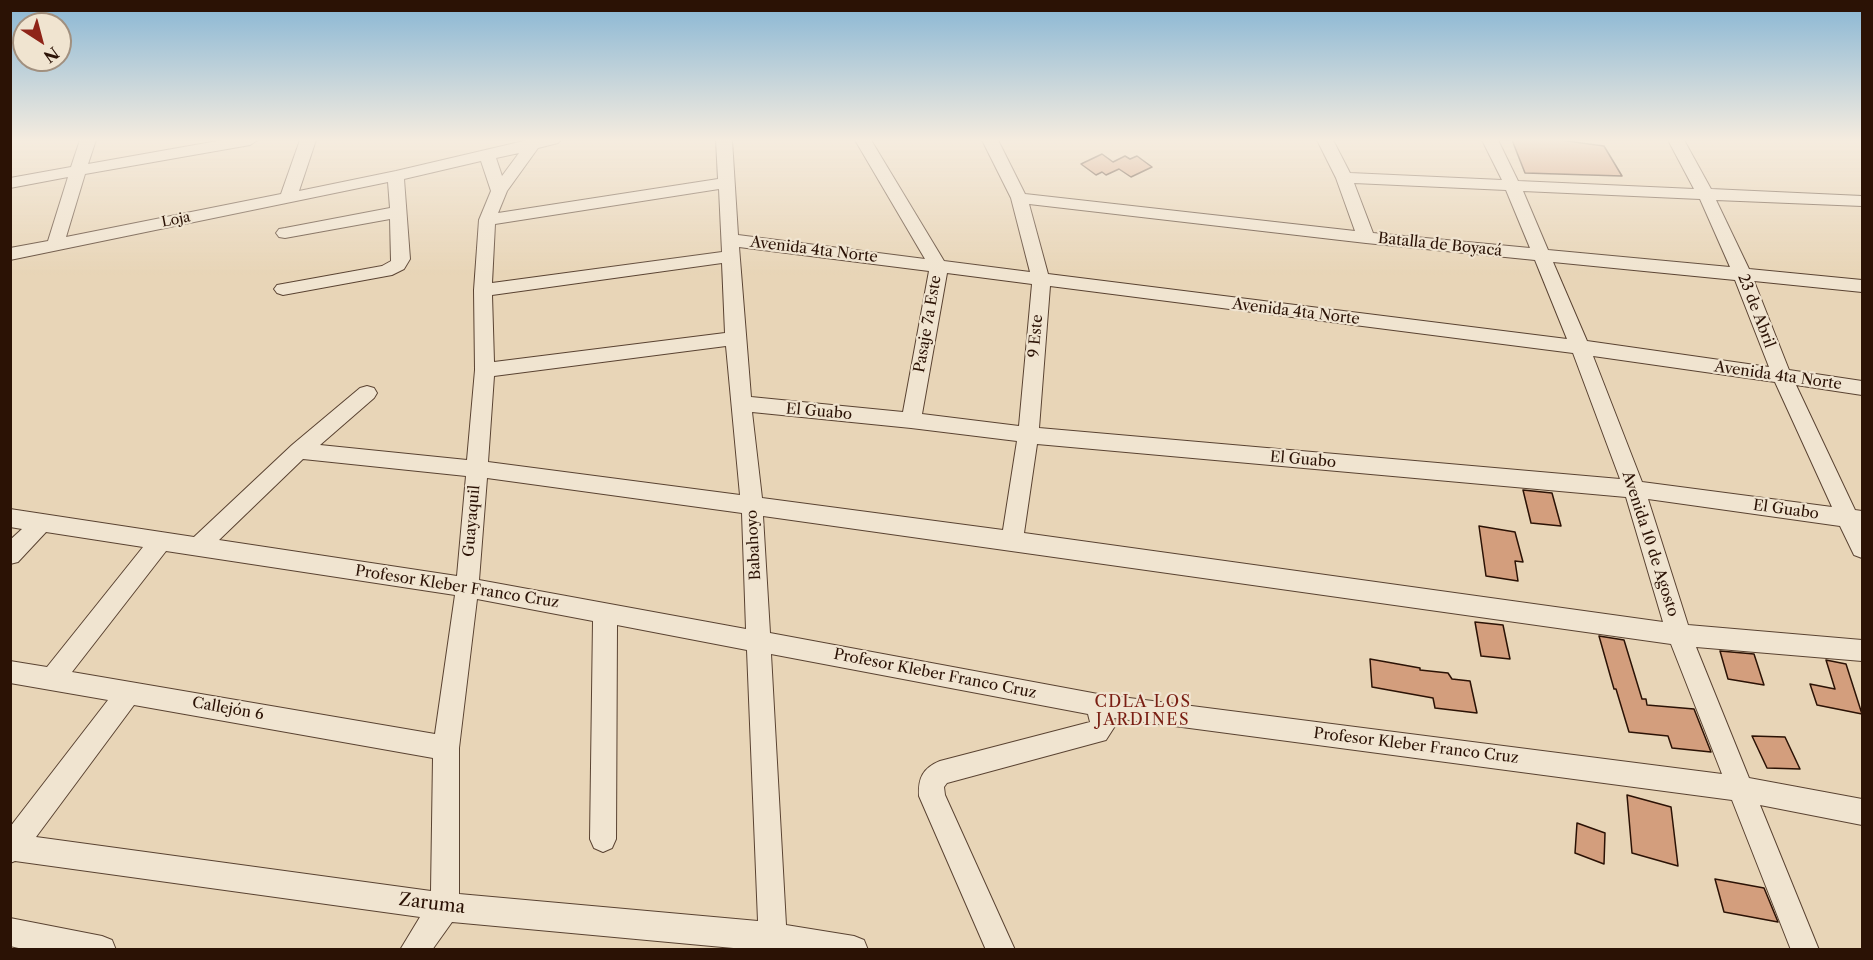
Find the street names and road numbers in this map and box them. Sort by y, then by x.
street label: Loja [160,209,192,231]
street label: Batalla de Boyacá [1377,230,1503,260]
street label: Avenida 4ta Norte [749,233,879,267]
street label: 23 de Abril [1734,271,1778,351]
street label: Pasaje 7a Este [911,274,945,374]
street label: Avenida 4ta Norte [1231,295,1361,329]
street label: 9 Este [1025,314,1047,358]
street label: Avenida 4ta Norte [1713,358,1843,394]
street label: El Guabo [785,400,853,424]
street label: El Guabo [1269,448,1337,472]
street label: Avenida 10 de Agosto [1618,469,1682,619]
street label: Guayaquil [460,484,484,558]
street label: El Guabo [1752,496,1820,524]
street label: Babahoyo [743,509,765,581]
street label: Profesor Kleber Franco Cruz [354,562,560,612]
street label: Profesor Kleber Franco Cruz [832,645,1038,703]
street label: Callejón 6 [191,694,265,724]
street label: Profesor Kleber Franco Cruz [1313,724,1519,768]
street label: Zaruma [398,889,466,919]

